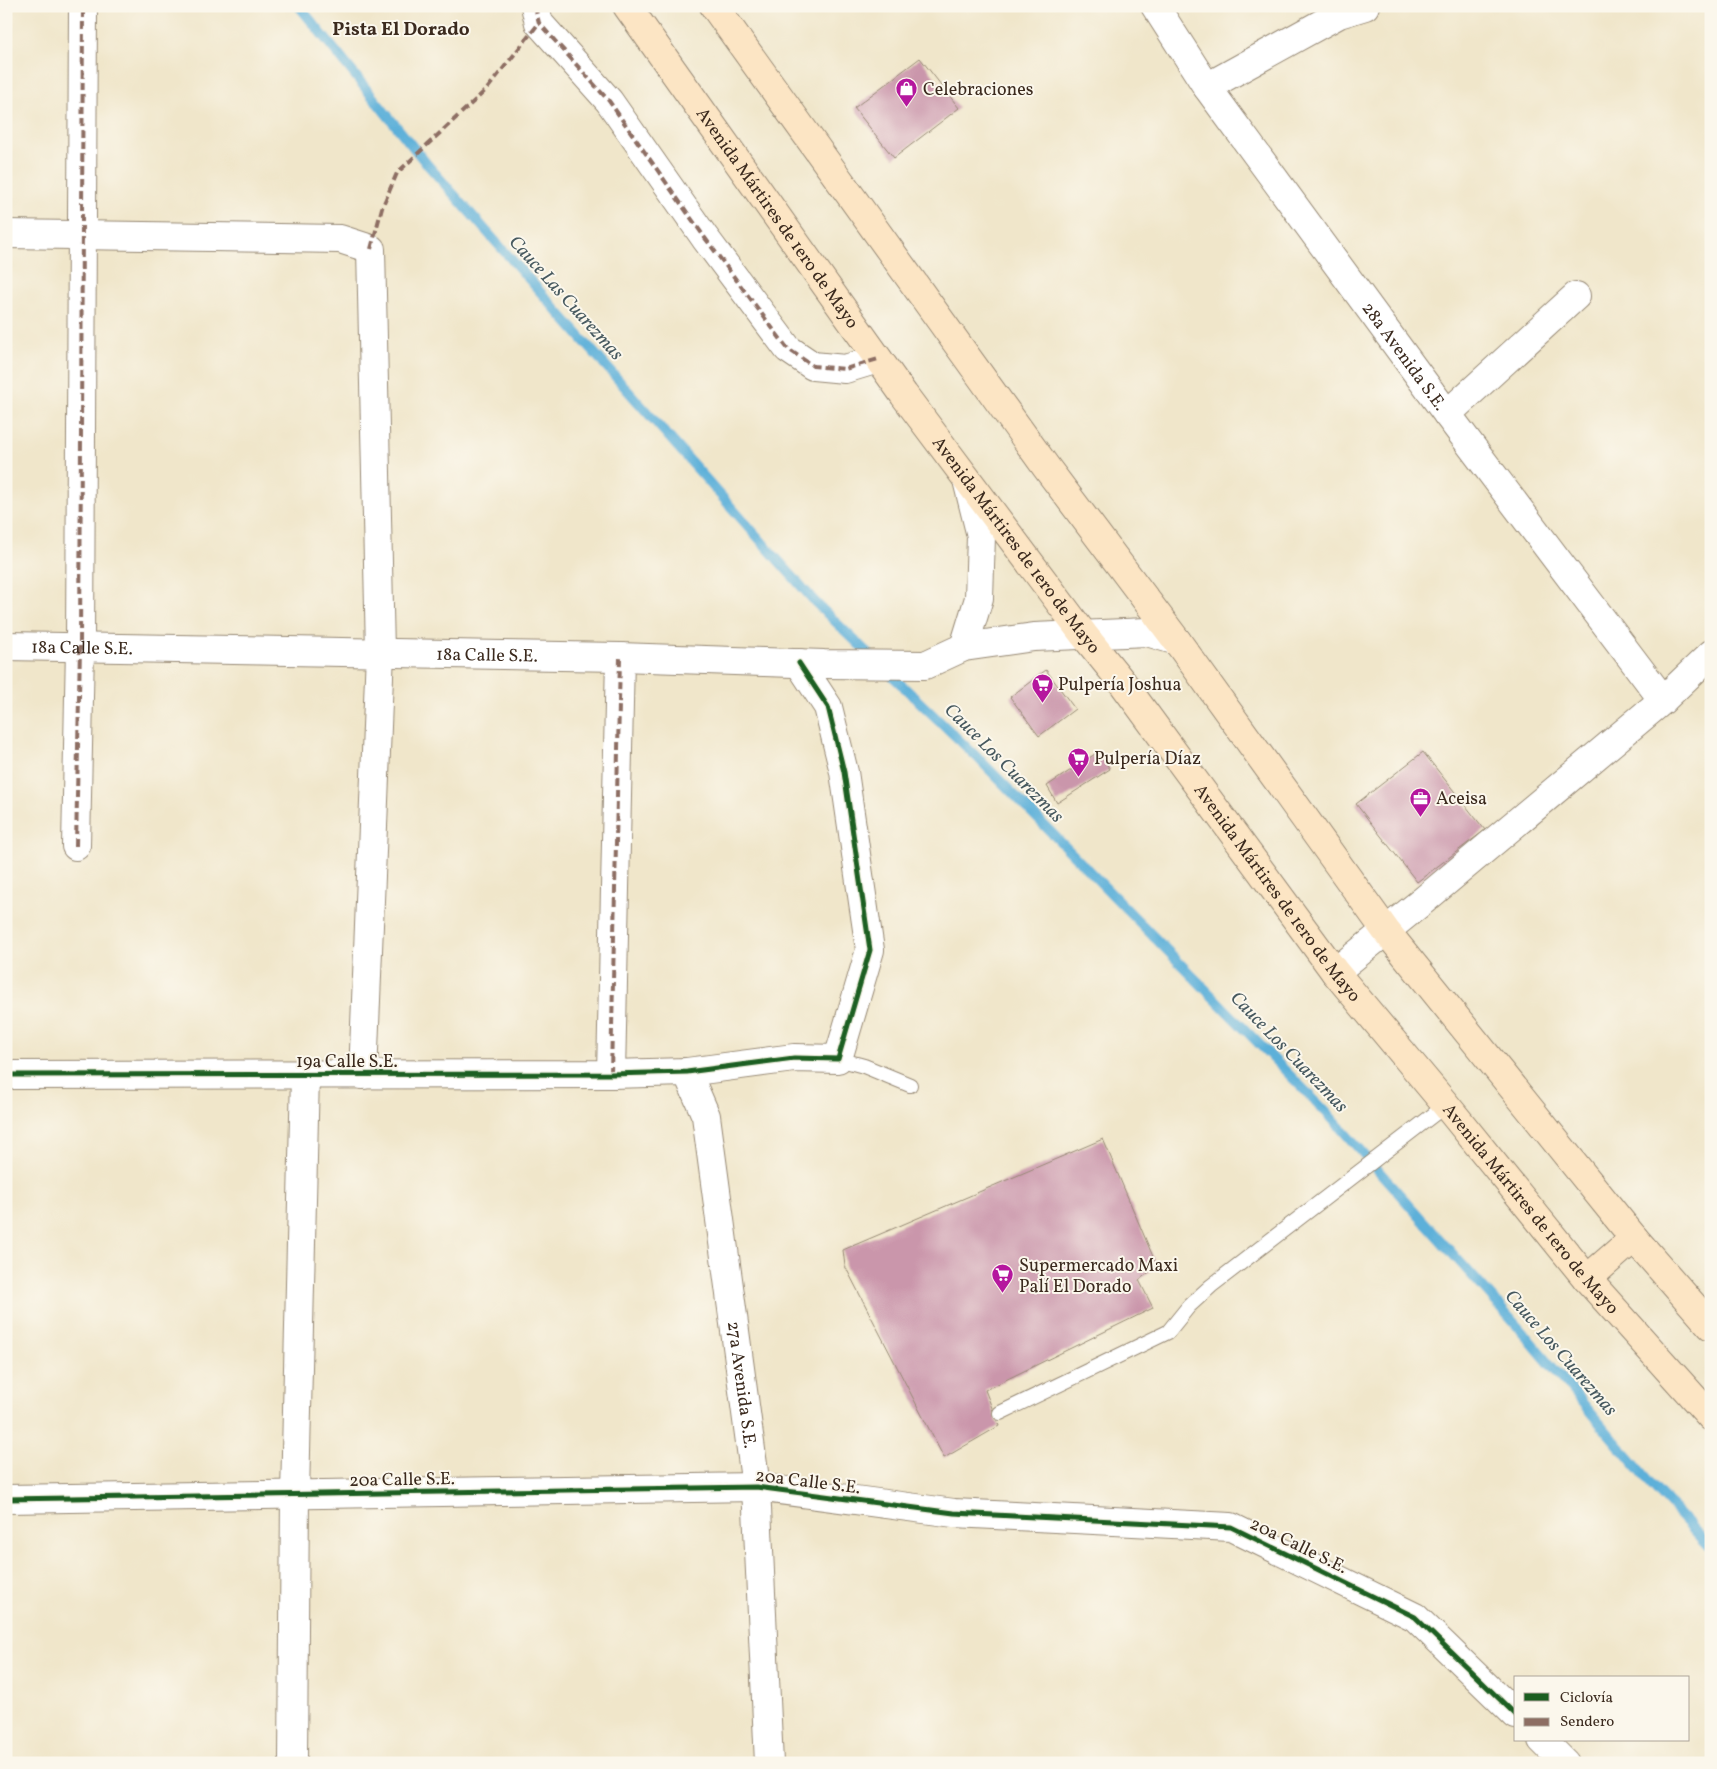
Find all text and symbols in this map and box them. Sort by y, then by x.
district label: Pista El Dorado [332,17,470,43]
shop icon: Celebraciones [895,77,919,108]
place label: Celebraciones [923,78,1034,103]
street label: Avenida Mártires de 1ero de Mayo [689,103,864,334]
water label: Cauce Las Cuarezmas [502,230,629,367]
street label: 28a Avenida S.E. [1355,298,1452,416]
street label: Avenida Mártires de 1ero de Mayo [925,432,1105,660]
street label: 18a Calle S.E. [31,635,133,662]
street label: 18a Calle S.E. [436,643,538,670]
supermarket icon: Pulpería Joshua [1030,672,1054,703]
place label: Pulpería Joshua [1058,673,1181,698]
water label: Cauce Los Cuarezmas [938,698,1069,829]
supermarket icon: Pulpería Díaz [1066,746,1090,777]
place label: Pulpería Díaz [1094,747,1201,772]
street label: Avenida Mártires de 1ero de Mayo [1187,779,1366,1008]
office icon: Aceisa [1408,786,1432,817]
place label: Aceisa [1436,787,1487,812]
water label: Cauce Los Cuarezmas [1224,986,1353,1119]
street label: 19a Calle S.E. [296,1050,398,1075]
street label: Avenida Mártires de 1ero de Mayo [1436,1099,1624,1320]
place label: Supermercado Maxi Palí El Dorado [1019,1254,1178,1300]
supermarket icon: Supermercado Maxi Palí El Dorado [991,1263,1015,1294]
water label: Cauce Los Cuarezmas [1498,1284,1623,1422]
street label: 27a Avenida S.E. [720,1320,762,1450]
street label: 20a Calle S.E. [754,1464,862,1501]
street label: 20a Calle S.E. [349,1467,455,1494]
street label: 20a Calle S.E. [1245,1512,1351,1581]
legend [1514,1676,1690,1742]
text: Ciclovía [1560,1688,1613,1709]
text: Sendero [1560,1712,1614,1733]

